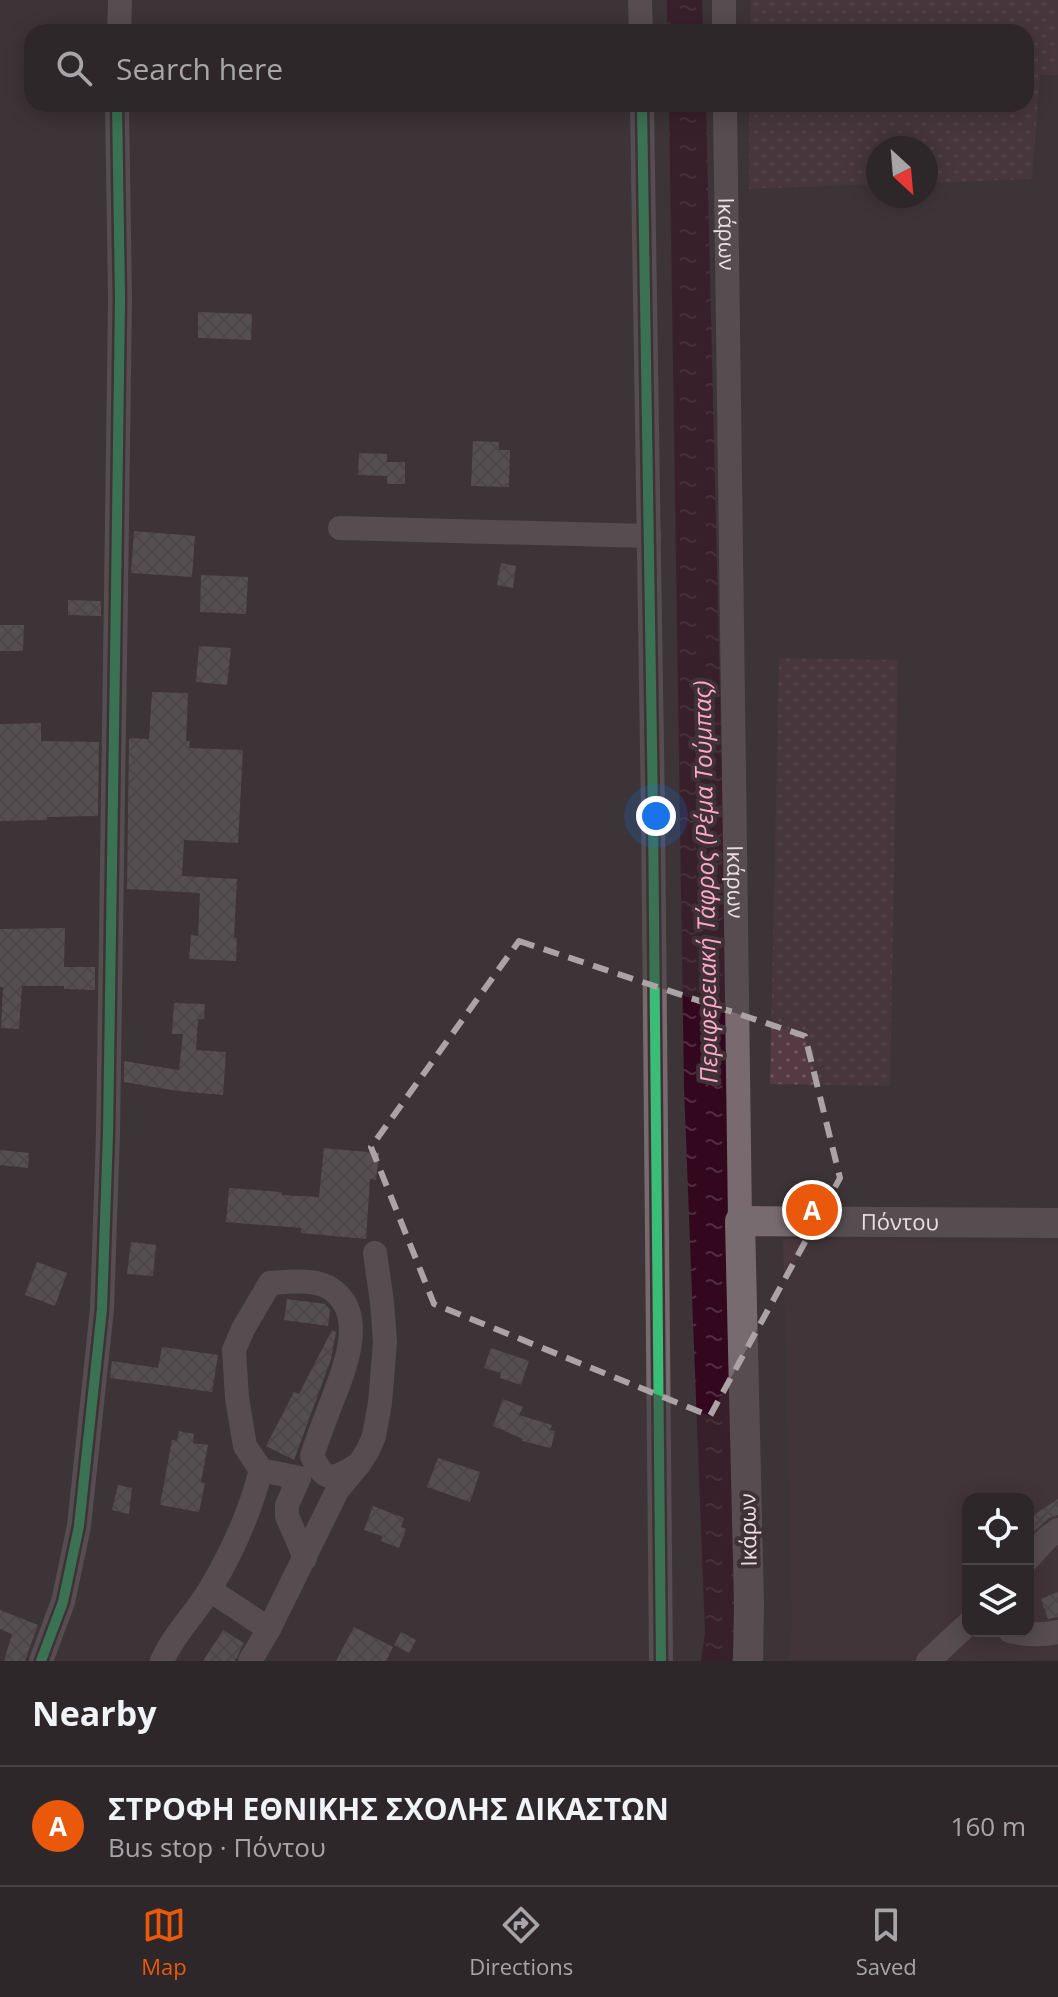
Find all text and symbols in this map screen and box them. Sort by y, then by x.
search box [24,24,1034,112]
icon: search [52,46,96,90]
text: Search here [116,48,283,89]
north arrow [866,136,938,208]
street label: Ικάρων [712,197,743,271]
water label: Περιφερειακή Τάφρος (Ρέμα Τούμπας) [684,680,725,1084]
your location [636,796,676,836]
street label: Ικάρων [721,845,752,919]
pin: A [786,1180,838,1240]
street label: Πόντου [861,1206,939,1236]
street label: Ικάρων [731,1493,763,1567]
map controls [962,1493,1034,1637]
button: locate [962,1493,1034,1565]
button: layers [962,1565,1034,1637]
text: Nearby [32,1690,157,1736]
text: ΣΤΡΟΦΗ ΕΘΝΙΚΗΣ ΣΧΟΛΗΣ ΔΙΚΑΣΤΩΝ [108,1788,669,1829]
text: A [49,1808,67,1844]
text: 160 m [951,1808,1026,1844]
text: Bus stop · Πόντου [108,1829,326,1865]
tab: Map [141,1903,187,1981]
tab: Directions [469,1903,573,1981]
tab: Saved [856,1903,917,1981]

